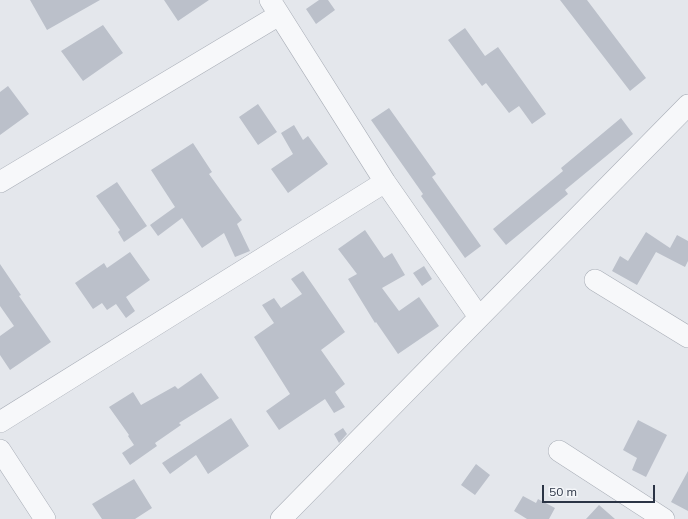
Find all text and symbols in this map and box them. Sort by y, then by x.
scale bar [544,477,657,503]
text: 50 m [549,484,577,499]

